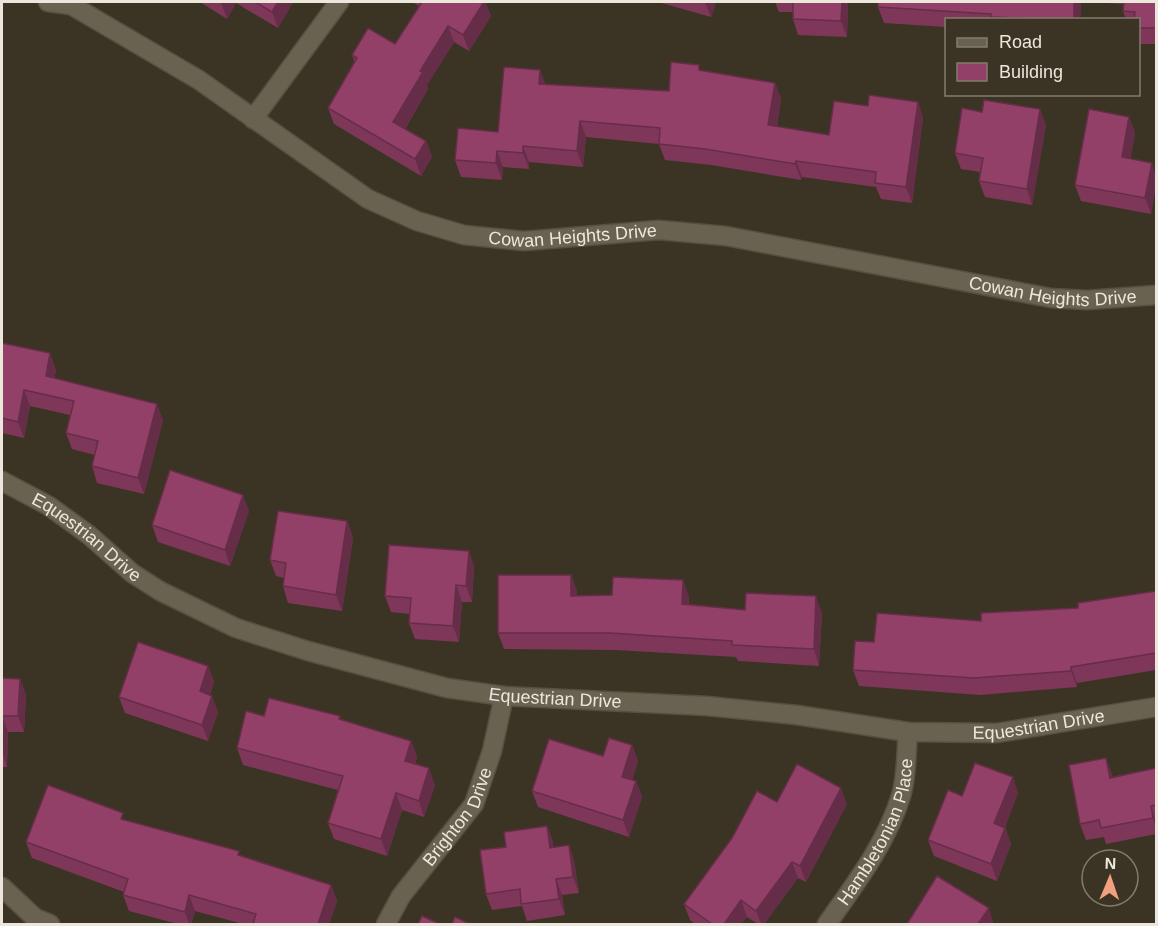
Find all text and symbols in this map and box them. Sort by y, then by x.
legend [945,18,1140,96]
text: Road [999,32,1042,52]
text: Building [999,62,1063,82]
street label: Cowan Heights Drive [487,220,658,251]
street label: Cowan Heights Drive [967,273,1137,310]
street label: Equestrian Drive [29,489,145,586]
street label: Equestrian Drive [487,684,622,712]
street label: Equestrian Drive [972,706,1106,743]
street label: Hambletonian Place [833,758,916,909]
street label: Brighton Drive [419,765,496,870]
north arrow [1080,848,1140,908]
text: N [1104,855,1117,872]

